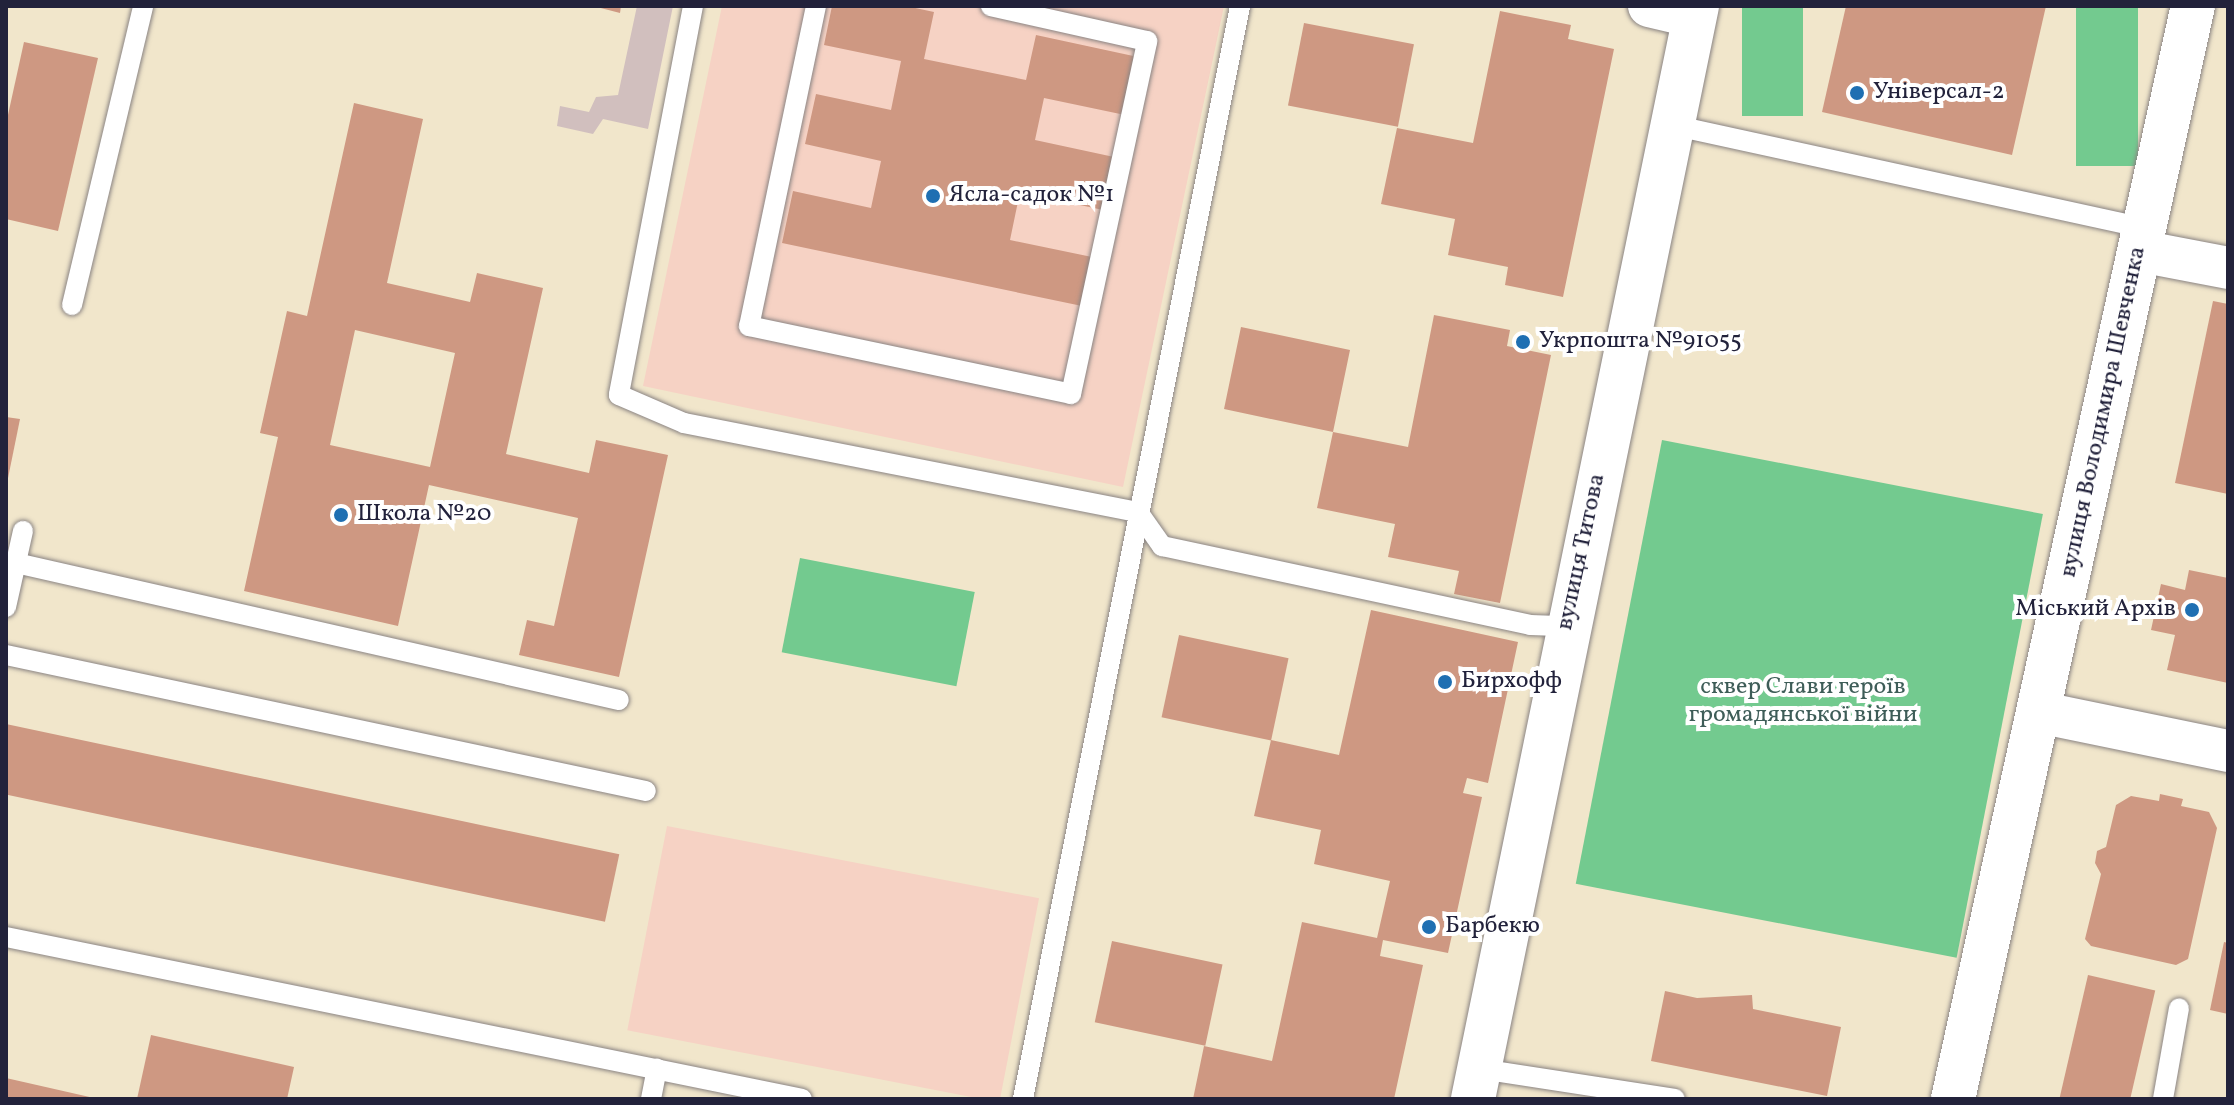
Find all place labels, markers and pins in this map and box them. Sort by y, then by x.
place label: Універсал-2 [1873,79,2005,107]
marker: Універсал-2 [1848,84,1866,102]
place label: Ясла-садок №1 [949,182,1114,210]
marker: Ясла-садок №1 [924,187,942,205]
place label: Укрпошта №91055 [1539,328,1742,356]
marker: Укрпошта №91055 [1514,333,1532,351]
place label: Школа №20 [357,501,491,529]
marker: Школа №20 [332,506,350,524]
place label: Міський Архів [2015,596,2176,624]
marker: Міський Архів [2183,601,2201,619]
place label: Бирхофф [1461,668,1562,696]
marker: Бирхофф [1436,673,1454,691]
place label: Барбекю [1445,913,1540,941]
marker: Барбекю [1420,918,1438,936]

